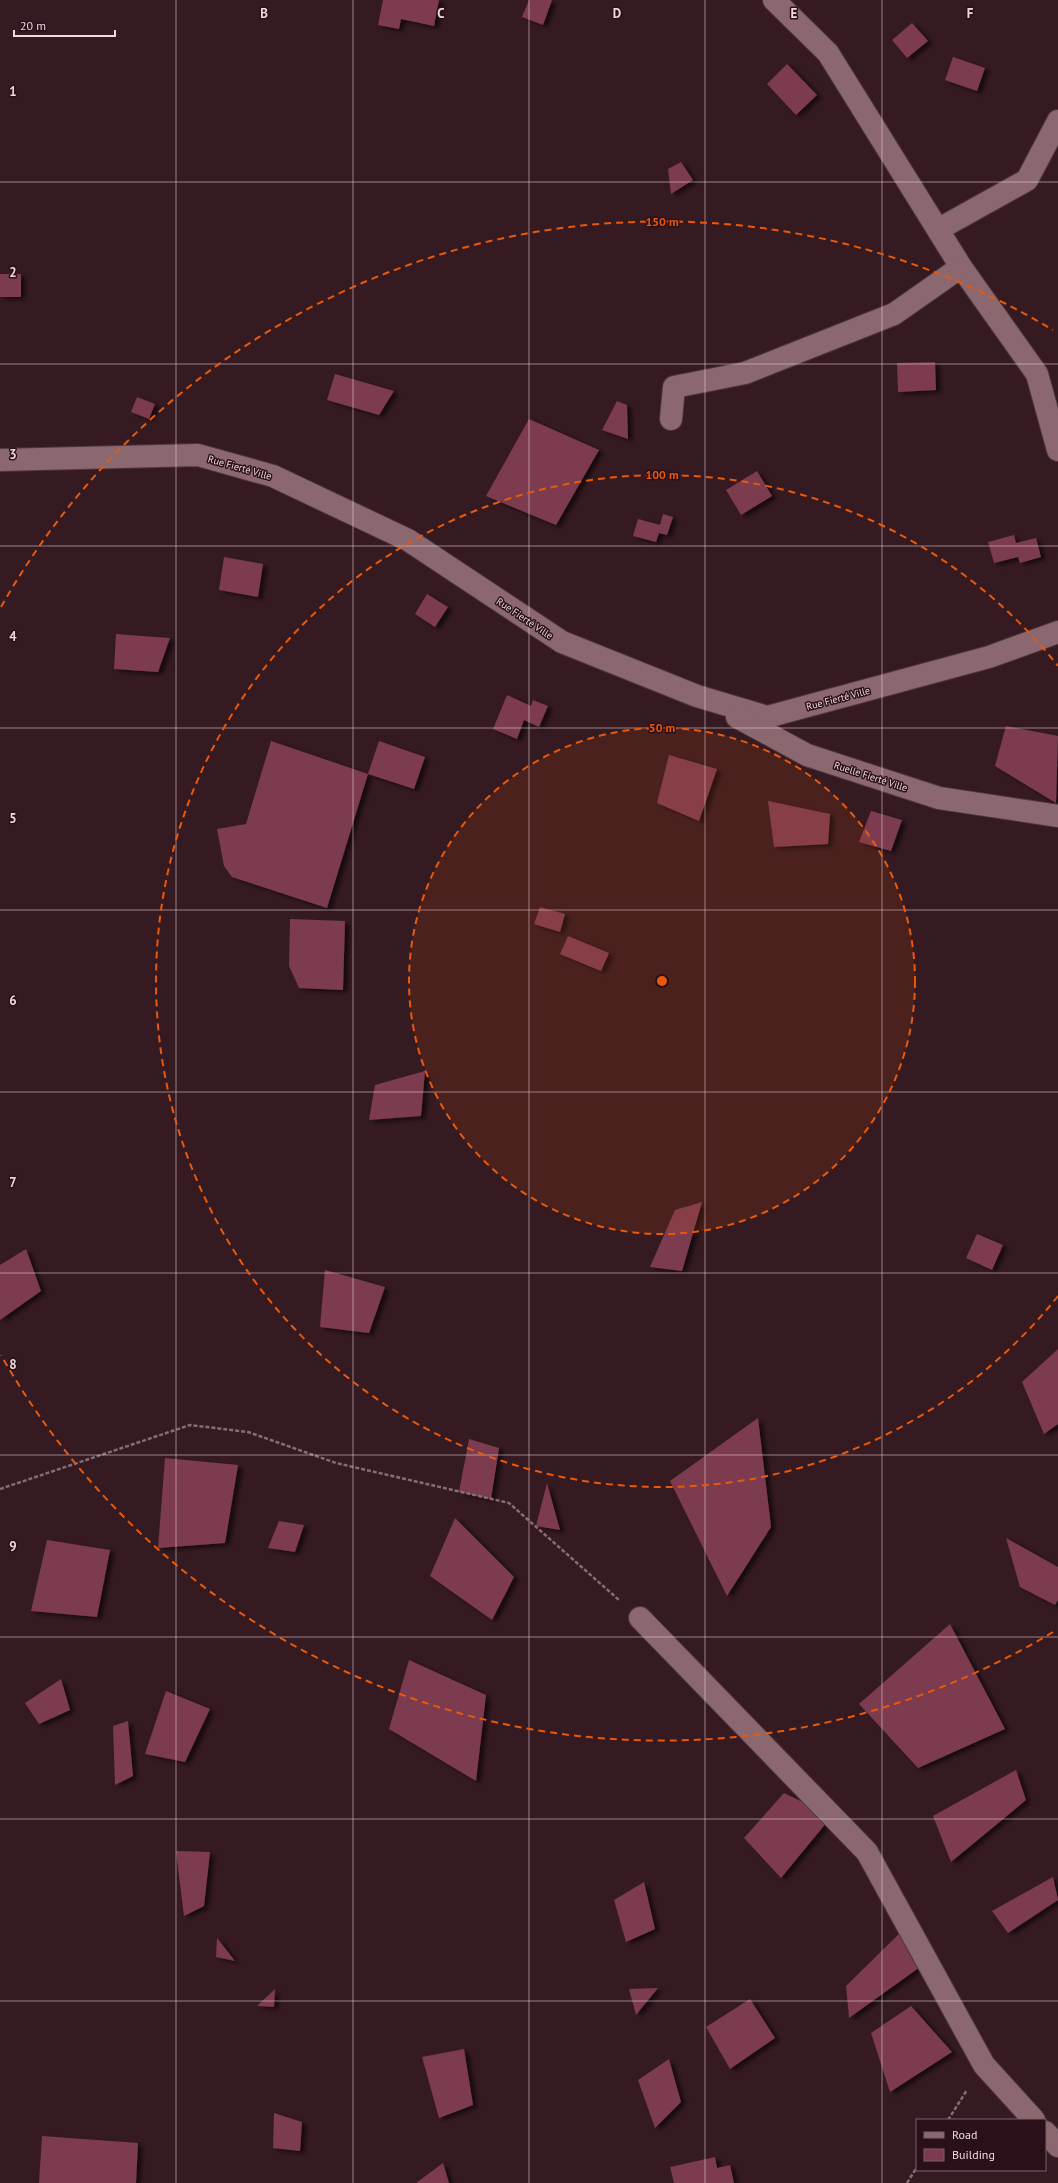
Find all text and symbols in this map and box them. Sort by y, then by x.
text: B [260,5,268,22]
text: C [437,5,445,22]
text: D [613,5,621,22]
text: E [791,5,798,22]
text: F [967,5,974,22]
scale bar [14,12,115,38]
text: 20 m [20,18,46,33]
text: 1 [9,83,17,100]
text: 150 m [645,214,679,229]
text: 2 [9,264,17,281]
text: 3 [9,446,17,463]
street label: Rue Fierté Ville [207,452,273,483]
text: 100 m [645,467,679,482]
street label: Rue Fierté Ville [494,595,556,642]
text: 4 [9,628,17,645]
street label: Rue Fierté Ville [805,684,872,713]
text: 50 m [649,720,675,735]
street label: Ruelle Fierté Ville [832,758,909,794]
text: 5 [9,810,17,827]
centre of rings [655,974,669,988]
text: 6 [9,992,17,1009]
text: 7 [9,1174,17,1191]
text: 8 [9,1356,17,1373]
text: 9 [9,1538,17,1555]
legend [916,2119,1046,2171]
text: Road [952,2127,977,2142]
text: Building [952,2147,995,2162]

